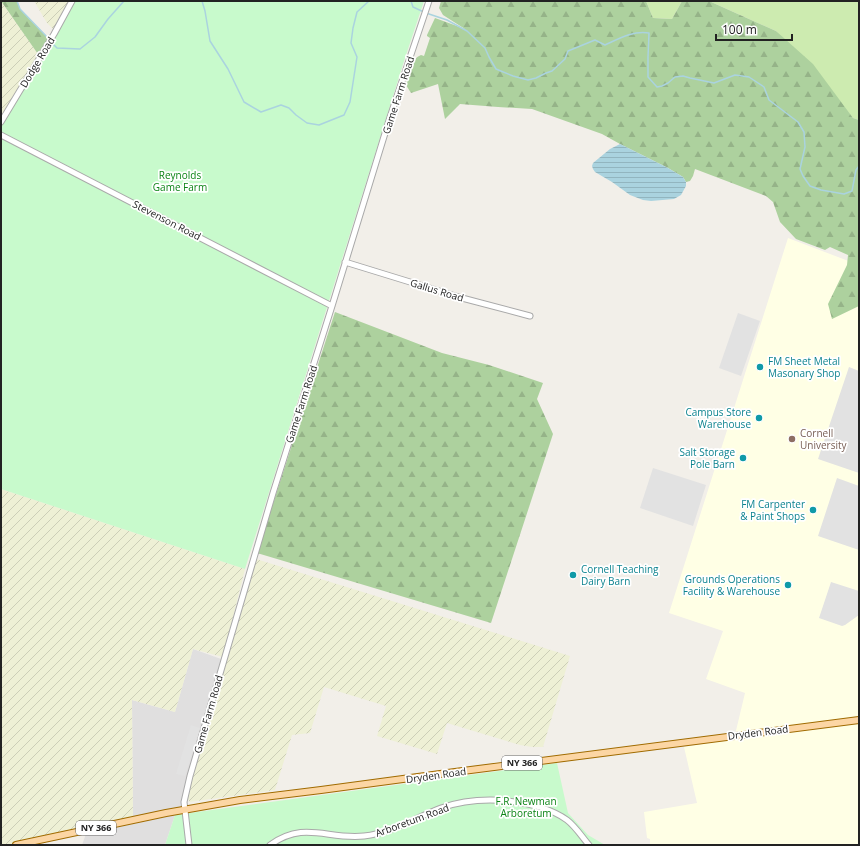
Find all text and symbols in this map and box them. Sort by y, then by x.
scale bar [716,16,792,42]
text: 100 m [722,21,757,38]
street label: Dodge Road [16,34,58,90]
street label: Game Farm Road [379,54,417,136]
park label: Reynolds Game Farm [153,168,207,194]
street label: Stevenson Road [131,197,203,243]
street label: Gallus Road [409,275,465,305]
place label: FM Sheet Metal Masonary Shop [768,354,840,380]
marker: FM Sheet Metal Masonary Shop [755,362,765,372]
street label: Game Farm Road [282,363,320,445]
place label: Campus Store Warehouse [686,405,751,431]
marker: Campus Store Warehouse [754,413,764,423]
place label: Cornell University [800,426,847,452]
marker: Cornell University [787,434,797,444]
place label: Salt Storage Pole Barn [680,445,735,471]
marker: Salt Storage Pole Barn [738,453,748,463]
place label: FM Carpenter & Paint Shops [740,497,805,523]
marker: FM Carpenter & Paint Shops [808,505,818,515]
place label: Cornell Teaching Dairy Barn [581,562,659,588]
marker: Cornell Teaching Dairy Barn [568,570,578,580]
place label: Grounds Operations Facility & Warehouse [683,572,780,598]
marker: Grounds Operations Facility & Warehouse [783,580,793,590]
street label: Game Farm Road [190,673,226,755]
street label: Dryden Road [727,721,789,743]
road number: NY 366 [502,756,542,770]
street label: Dryden Road [405,764,467,786]
park label: F.R. Newman Arboretum [495,794,557,820]
street label: Arboretum Road [373,800,451,840]
road number: NY 366 [76,821,116,835]

